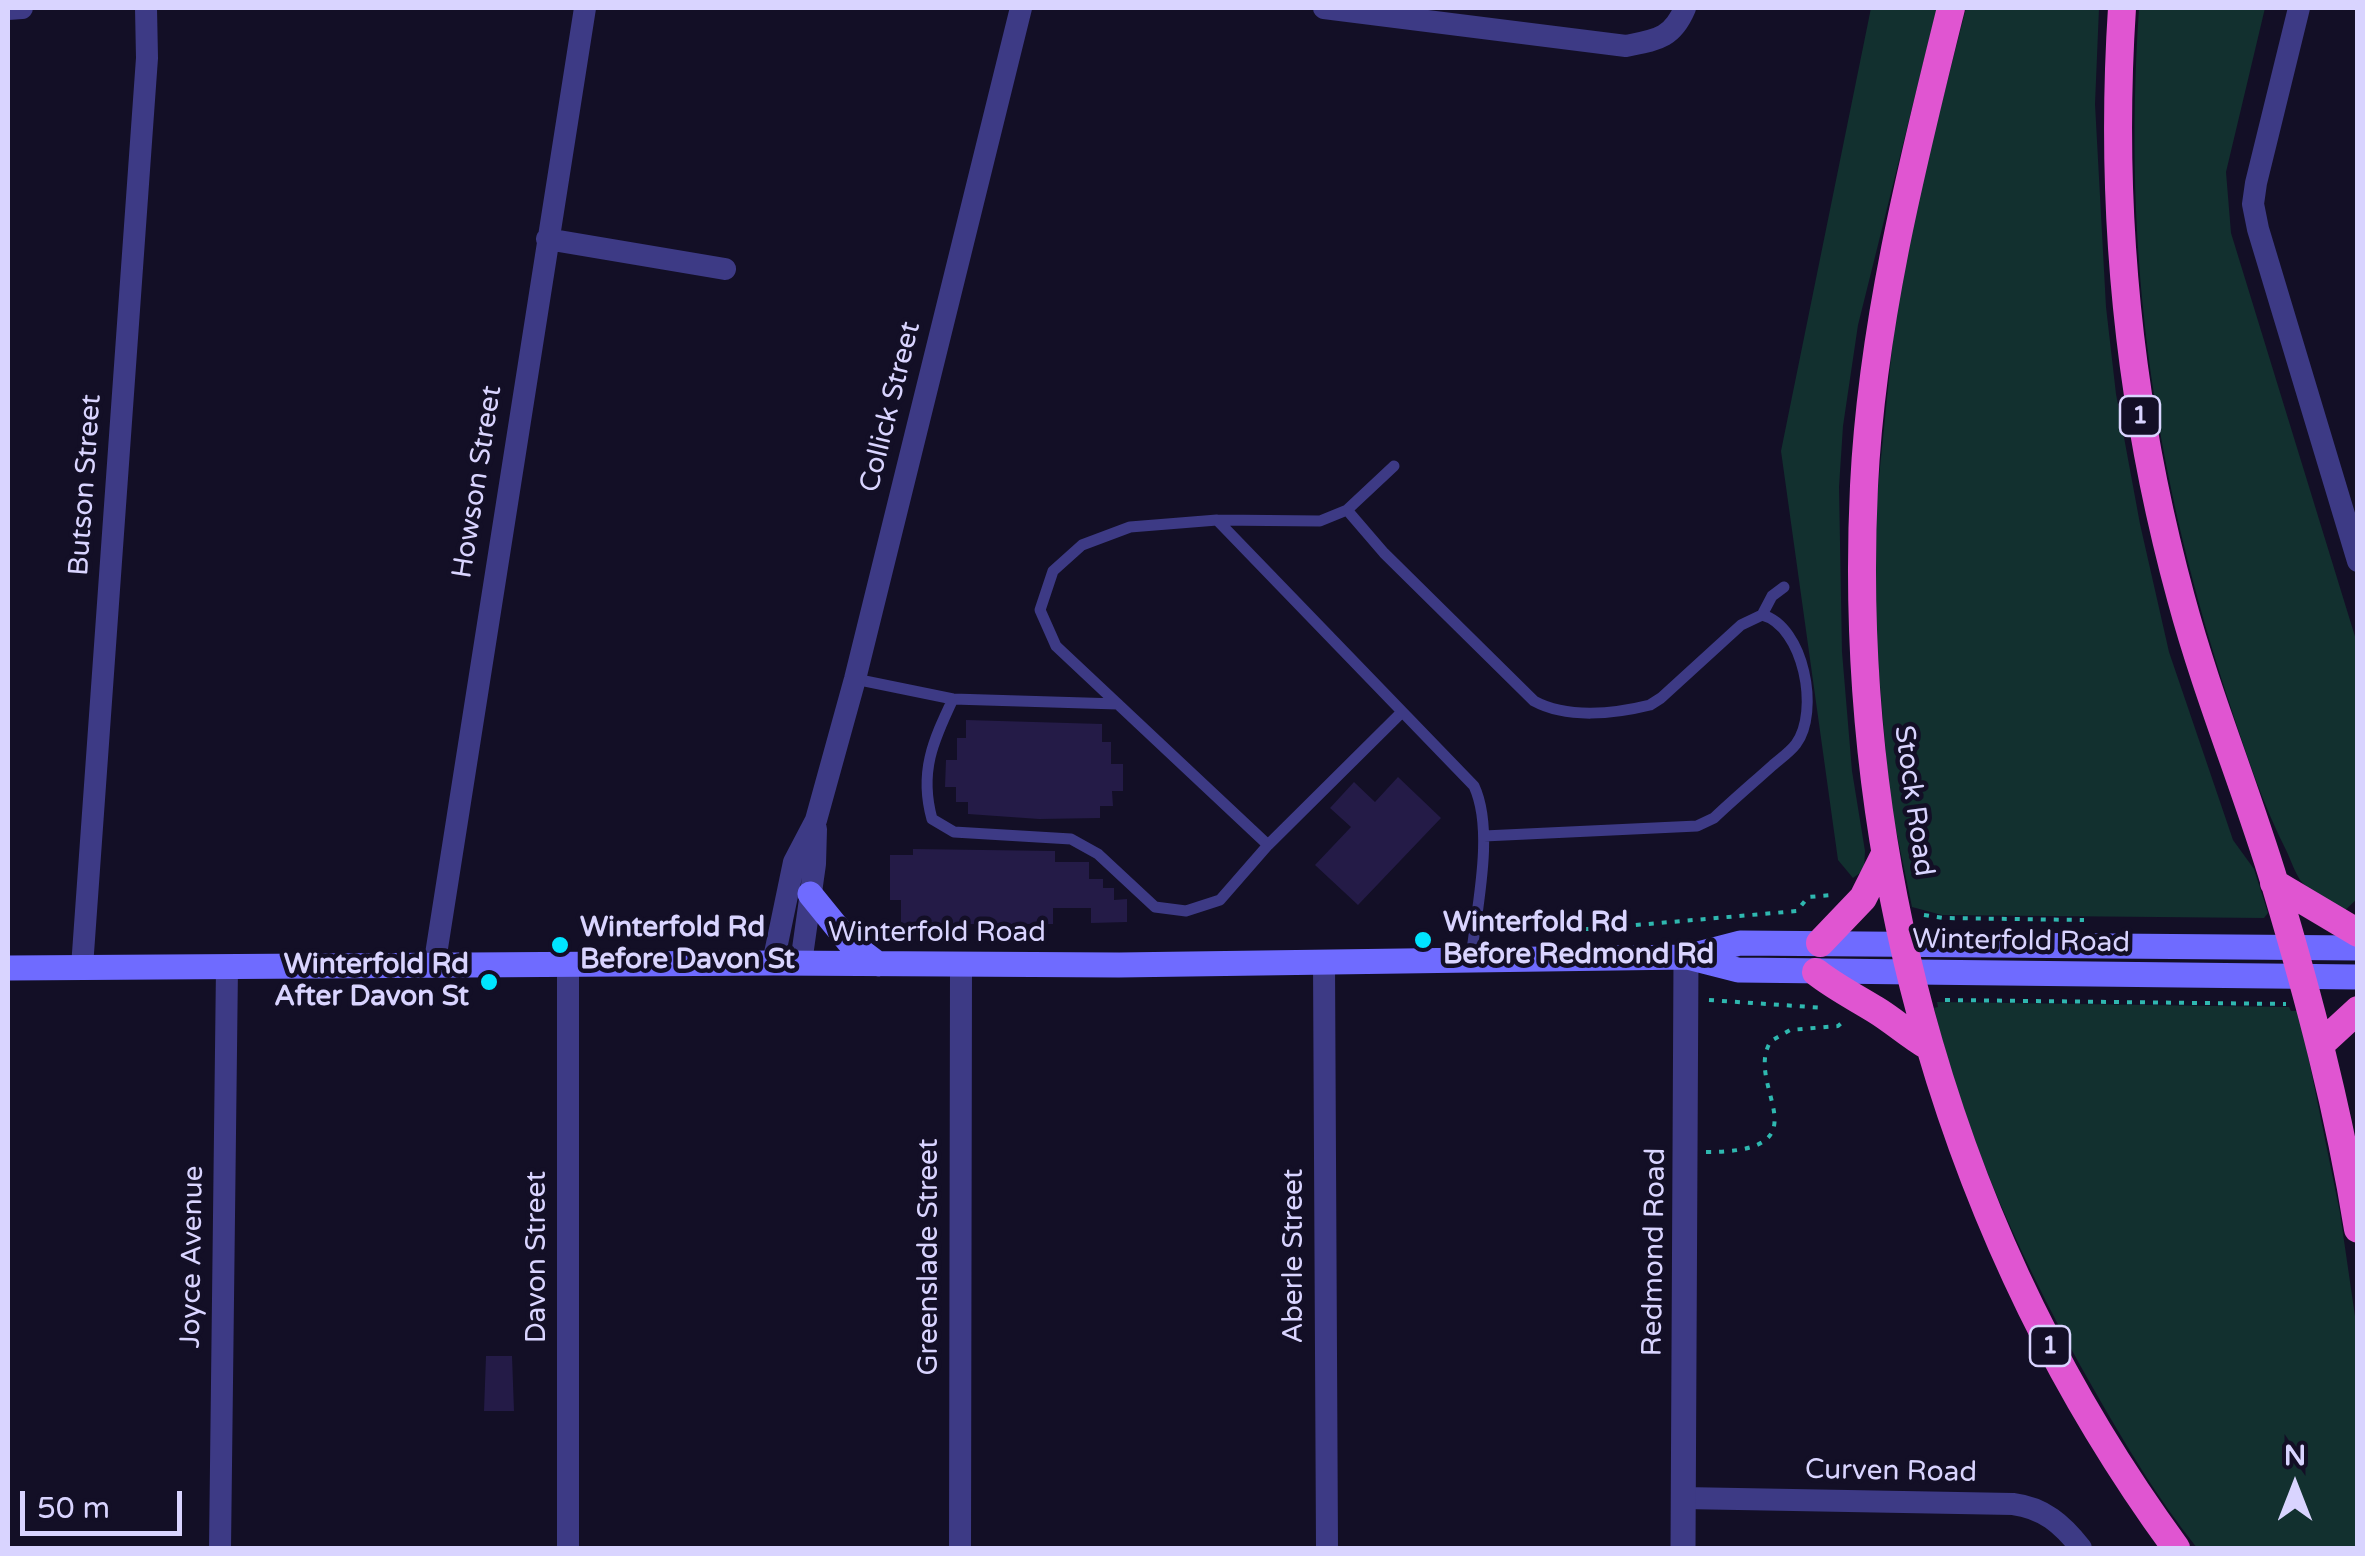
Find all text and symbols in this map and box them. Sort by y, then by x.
street label: Collick Street [854,318,928,496]
street label: Howson Street [446,383,510,581]
street label: Butson Street [63,393,109,577]
road number: 1 [2120,396,2160,436]
street label: Stock Road [1886,723,1940,879]
place label: Winterfold Rd Before Redmond Rd [1443,907,1714,973]
place label: Winterfold Rd Before Davon St [580,912,795,978]
street label: Winterfold Road [828,917,1046,951]
street label: Winterfold Road [1912,923,2130,961]
marker: Winterfold Rd Before Redmond Rd [1412,929,1434,951]
marker: Winterfold Rd Before Davon St [549,934,571,956]
place label: Winterfold Rd After Davon St [274,949,469,1015]
marker: Winterfold Rd After Davon St [478,971,500,993]
street label: Greenslade Street [913,1138,947,1376]
street label: Redmond Road [1636,1147,1674,1357]
street label: Joyce Avenue [175,1165,211,1349]
street label: Aberle Street [1278,1168,1312,1344]
street label: Davon Street [521,1171,555,1343]
road number: 1 [2030,1326,2070,1366]
north arrow [2245,1436,2345,1536]
text: N [2284,1439,2306,1473]
street label: Curven Road [1805,1454,1977,1490]
scale bar [25,1471,188,1533]
text: 50 m [37,1490,110,1527]

